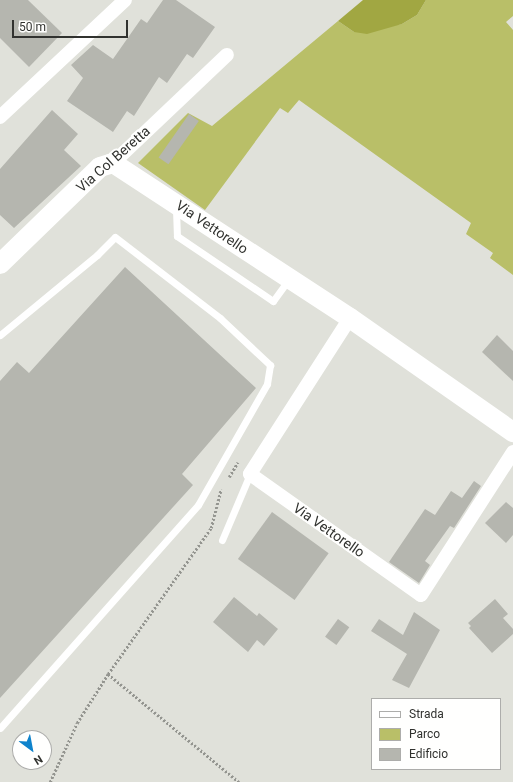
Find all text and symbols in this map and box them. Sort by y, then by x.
scale bar [14,12,130,38]
text: 50 m [19,20,46,34]
street label: Via Col Beretta [73,122,153,196]
street label: Via Vettorello [173,197,251,257]
street label: Via Vettorello [290,499,368,561]
legend [371,698,501,770]
text: Strada [409,707,444,721]
text: Parco [409,727,440,741]
north arrow [12,730,52,770]
text: Edificio [409,747,448,761]
text: N [31,752,45,767]

